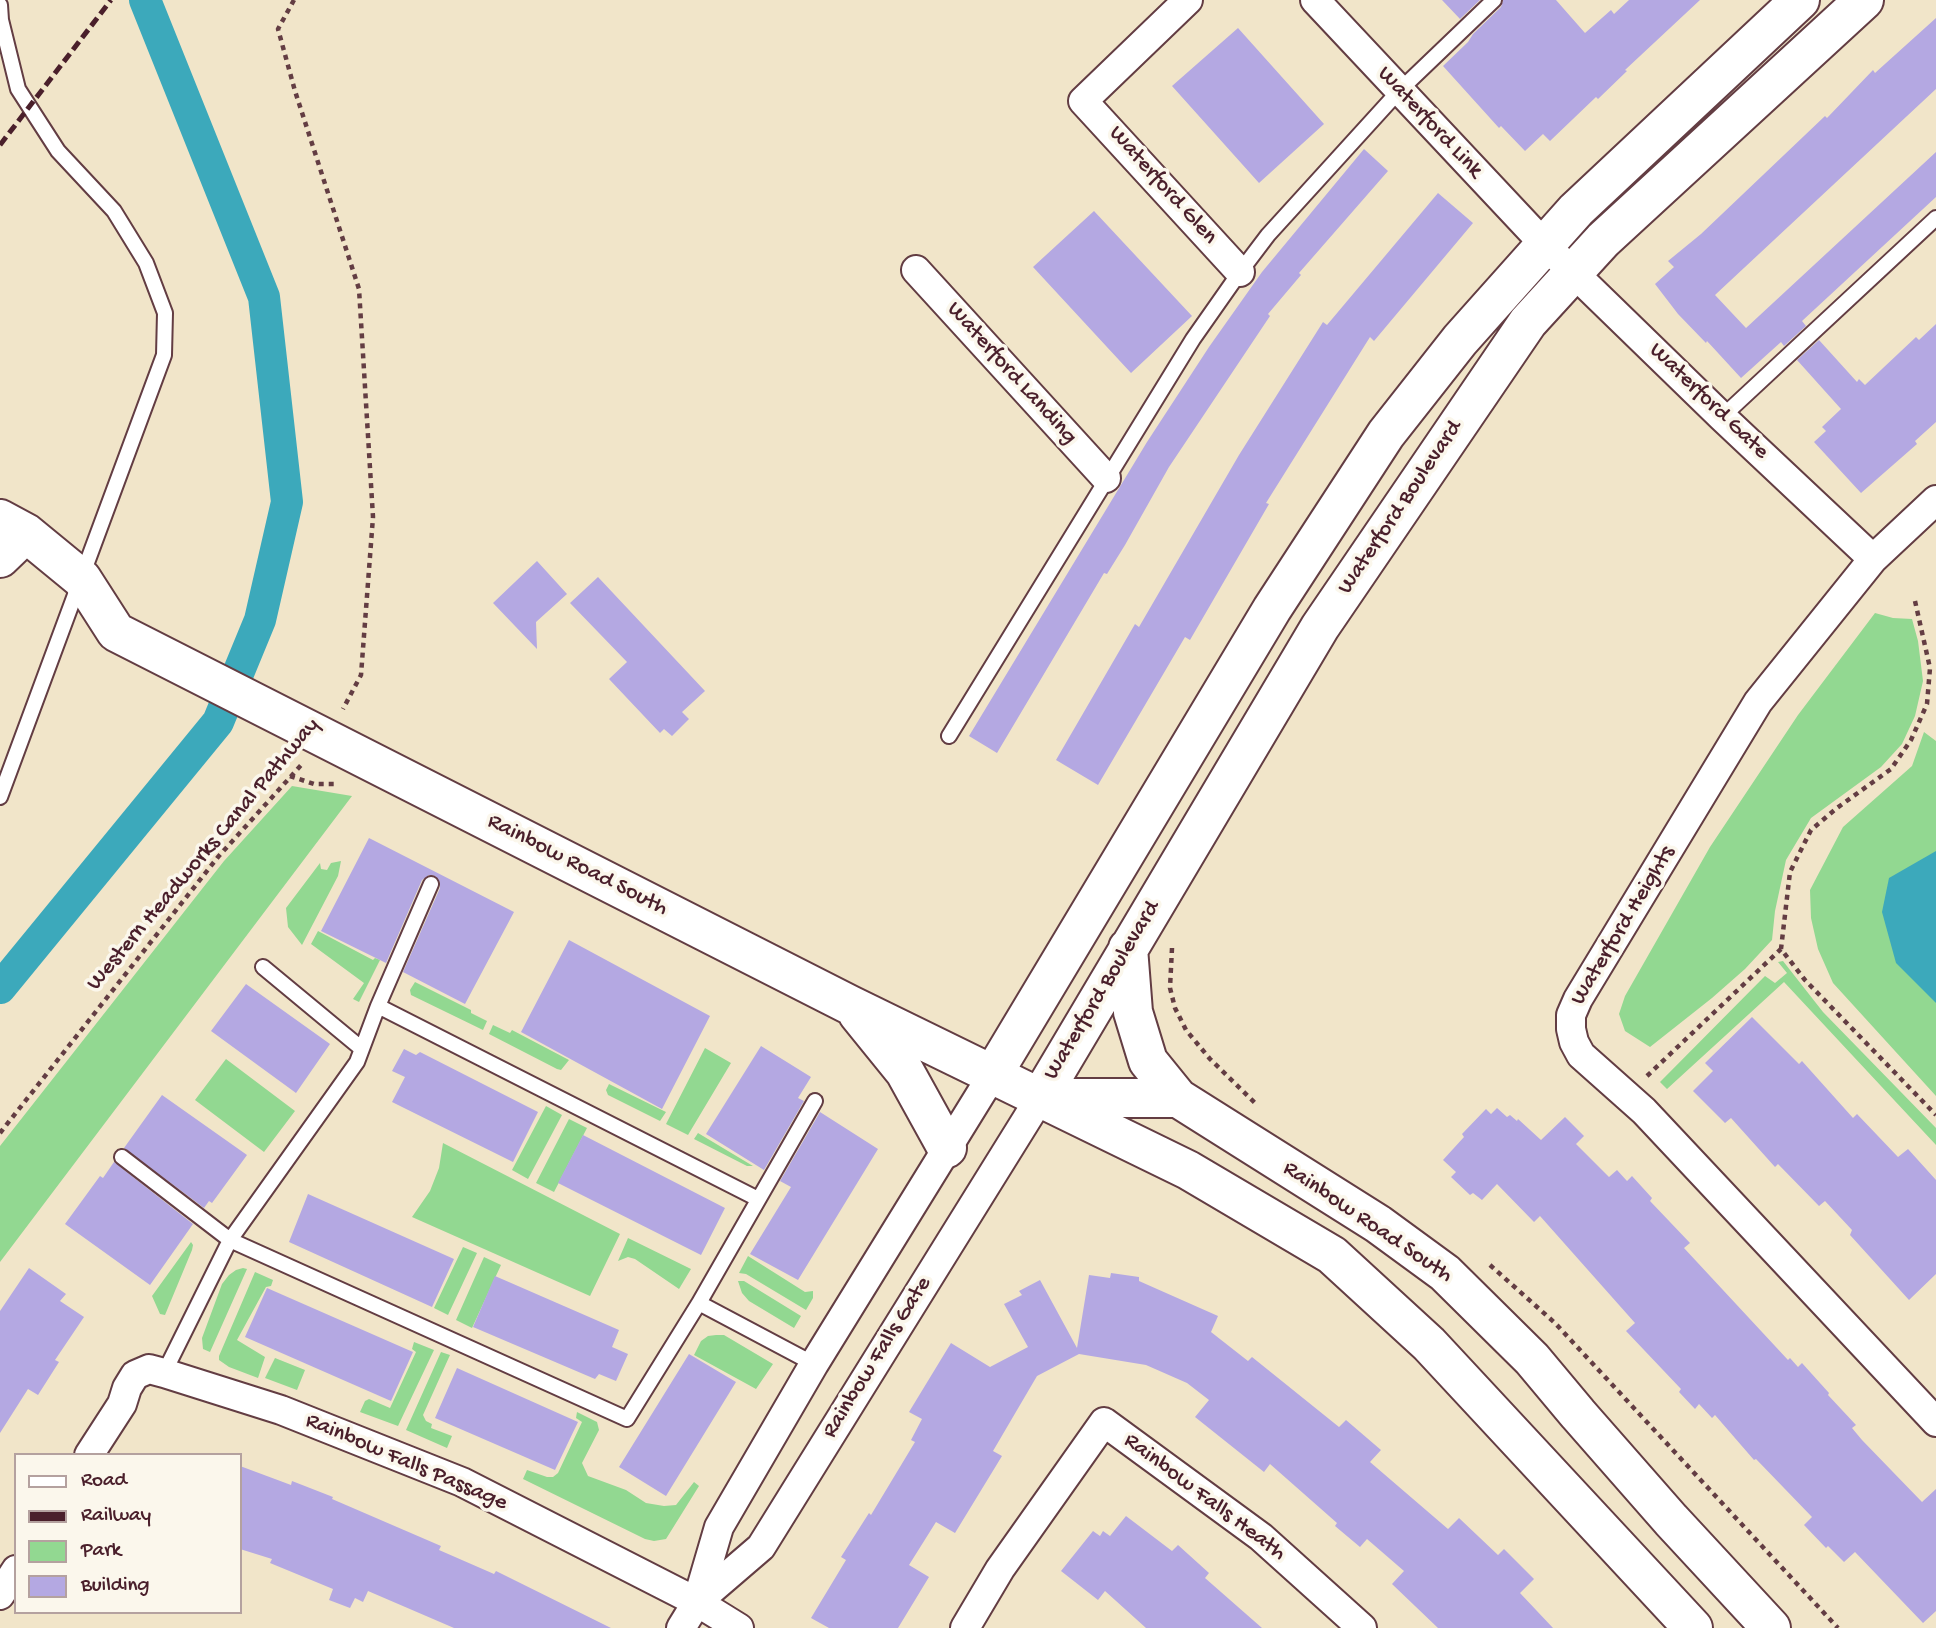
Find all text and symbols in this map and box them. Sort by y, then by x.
street label: Waterford Link [1370,62,1488,184]
street label: Waterford Glen [1102,121,1222,251]
street label: Waterford Landing [940,297,1082,451]
street label: Waterford Gate [1642,338,1774,466]
street label: Waterford Boulevard [1333,416,1469,600]
street label: Western Headworks Canal Pathway [82,713,326,997]
street label: Rainbow Road South [482,809,672,923]
street label: Waterford Heights [1566,841,1682,1011]
street label: Waterford Boulevard [1039,897,1167,1085]
street label: Rainbow Road South [1277,1156,1457,1290]
street label: Rainbow Falls Gate [817,1272,939,1444]
street label: Rainbow Falls Passage [301,1408,511,1518]
street label: Rainbow Falls Heath [1117,1428,1291,1568]
legend [14,1453,242,1614]
text: Road [81,1469,127,1494]
text: Railway [81,1504,151,1529]
text: Park [81,1539,121,1564]
text: Building [81,1574,150,1599]

